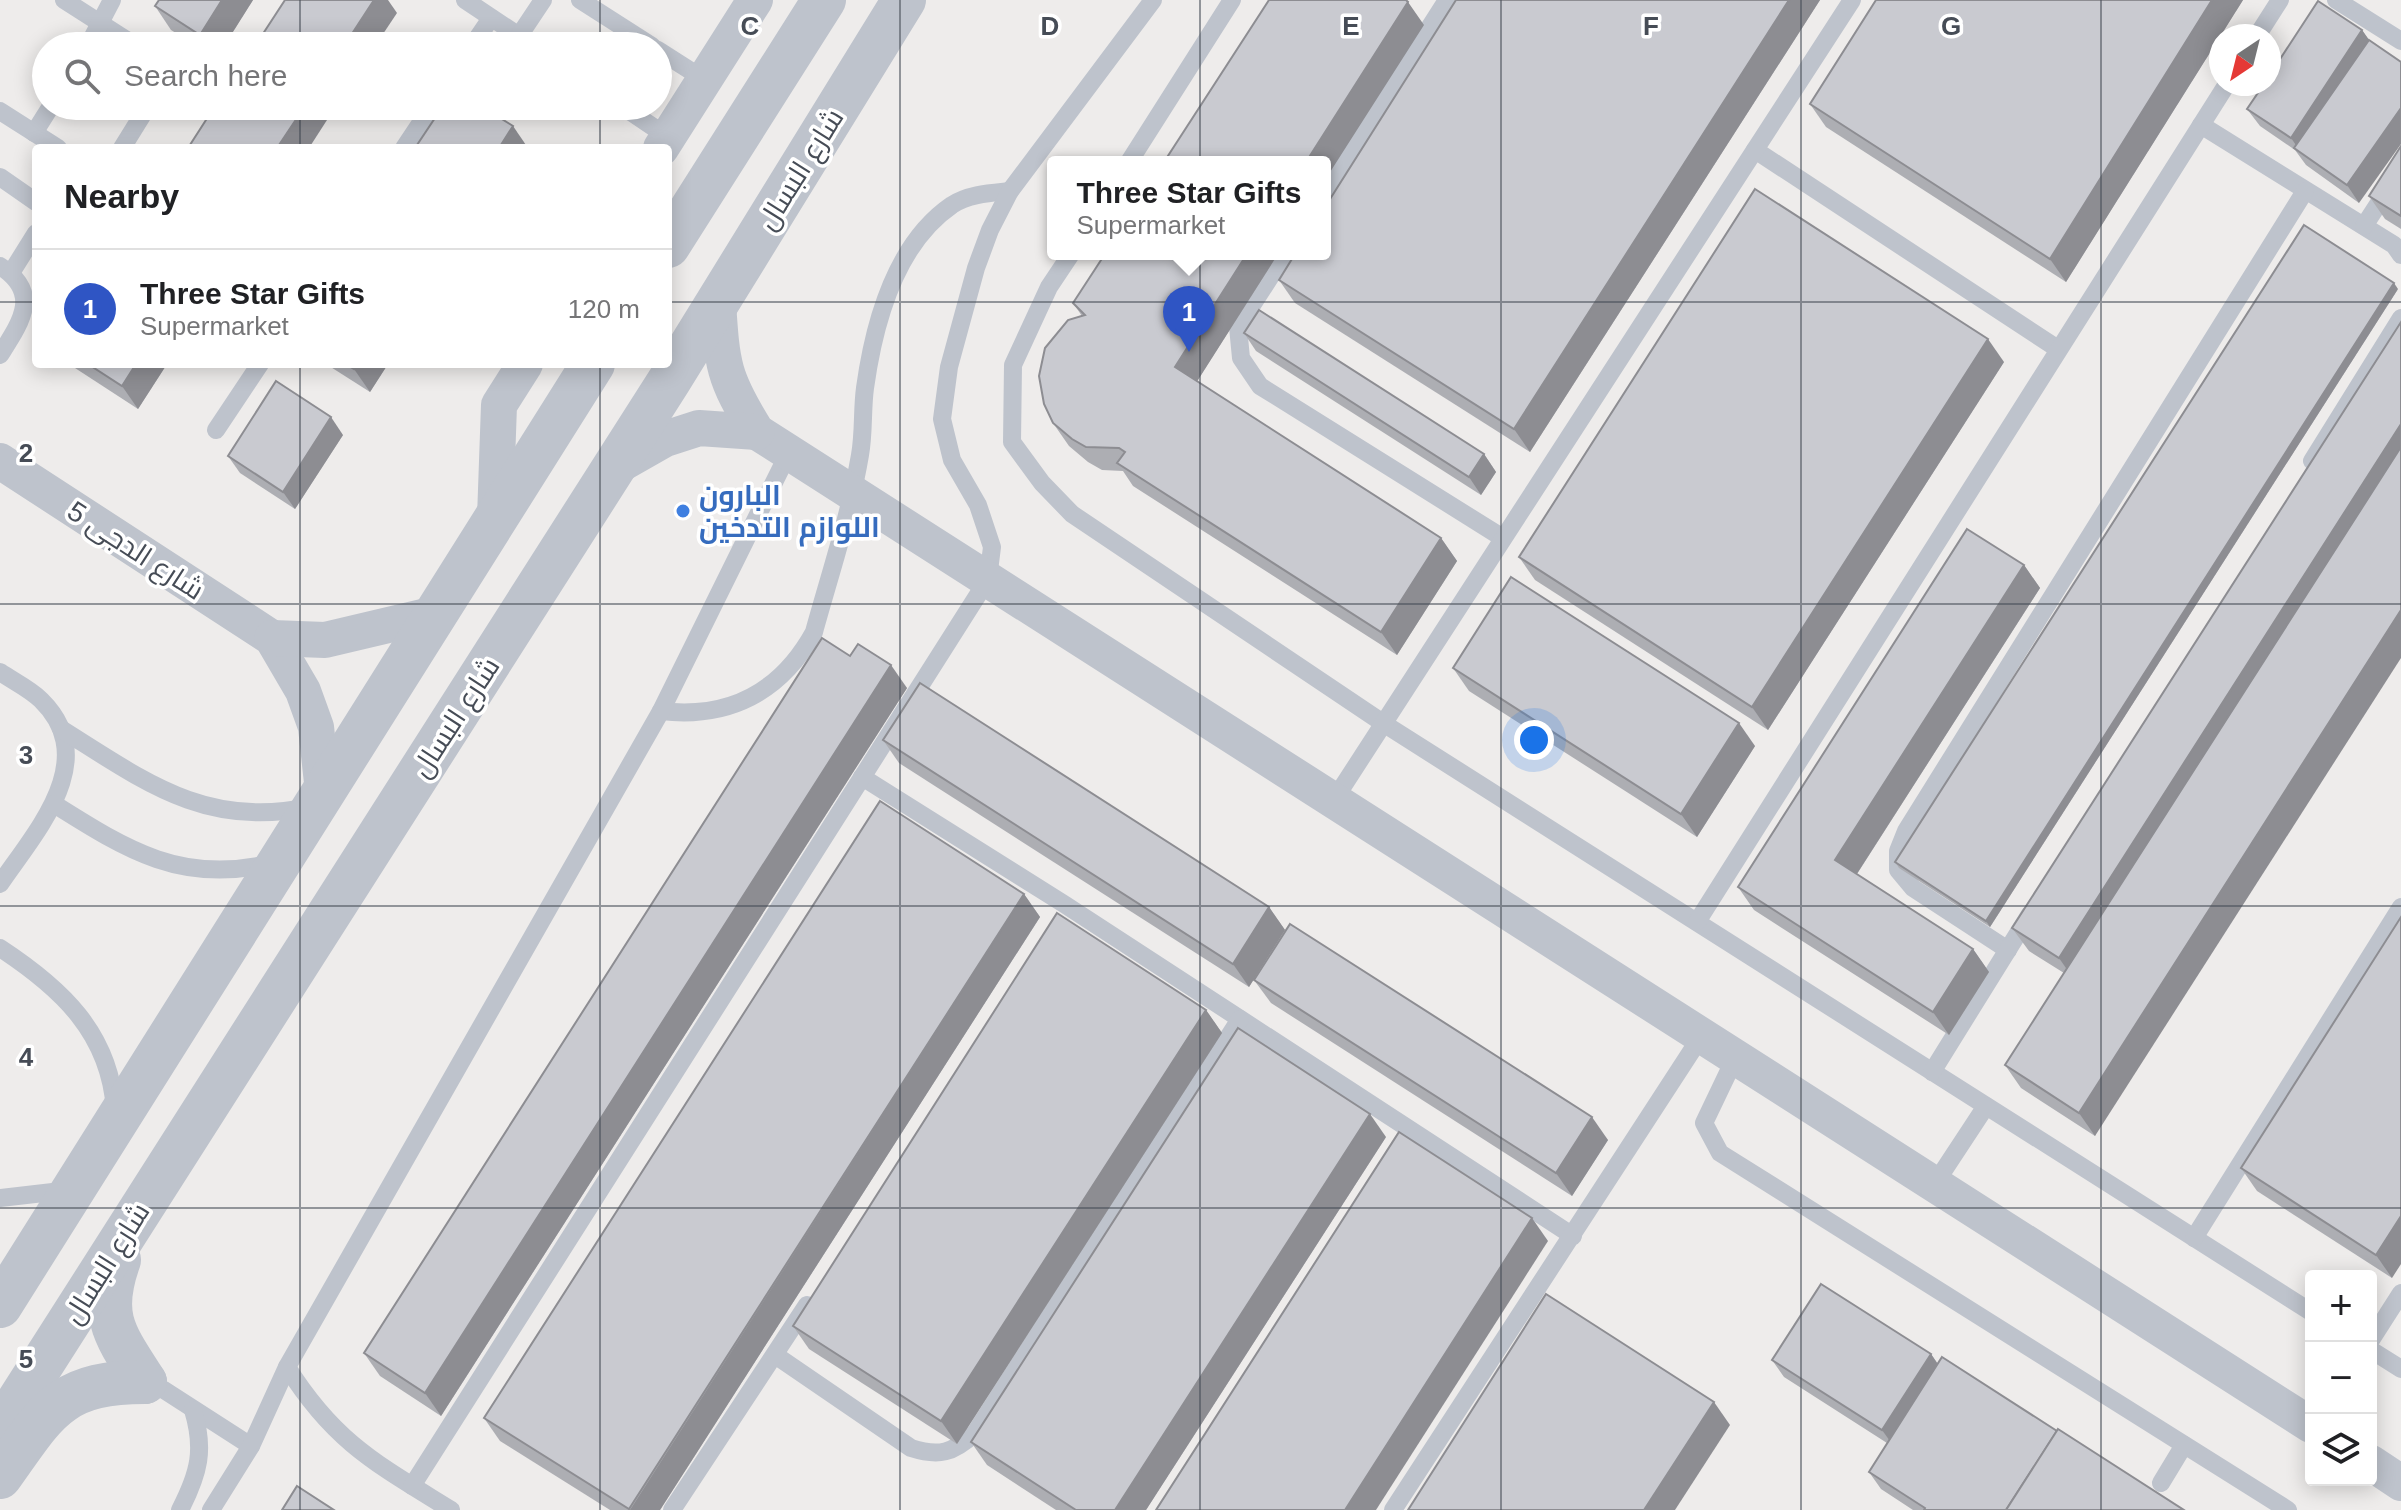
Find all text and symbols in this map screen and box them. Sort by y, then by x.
text: C [741,11,760,41]
text: D [1041,11,1059,41]
text: E [1342,11,1360,41]
text: F [1643,11,1659,41]
text: G [1941,11,1961,41]
north arrow [2209,24,2281,96]
search box [32,32,672,120]
icon: search [60,54,104,98]
text: Search here [124,59,287,92]
street label: شارع البسال [751,103,852,237]
popup [1047,156,1331,260]
text: Three Star Gifts [1076,176,1302,209]
text: Nearby [64,177,179,215]
text: Supermarket [1076,210,1225,240]
text: Three Star Gifts [140,277,365,310]
pin: 1 [1163,286,1215,352]
text: 1 [83,294,97,324]
text: 120 m [568,294,640,324]
text: Supermarket [140,311,289,341]
text: 2 [19,438,33,468]
place label: البارون اللوازم التدخين [699,480,880,547]
street label: شارع الدجى 5 [60,495,210,608]
marker: البارون اللوازم التدخين [674,502,692,520]
street label: شارع البسال [405,652,508,785]
your location [1514,720,1554,760]
text: 3 [19,740,33,770]
text: 4 [19,1042,34,1072]
street label: شارع البسال [57,1197,158,1331]
map controls [2305,1270,2377,1486]
button: + [2305,1270,2377,1342]
button: − [2305,1342,2377,1414]
text: 5 [19,1344,33,1374]
button: layers [2305,1414,2377,1486]

